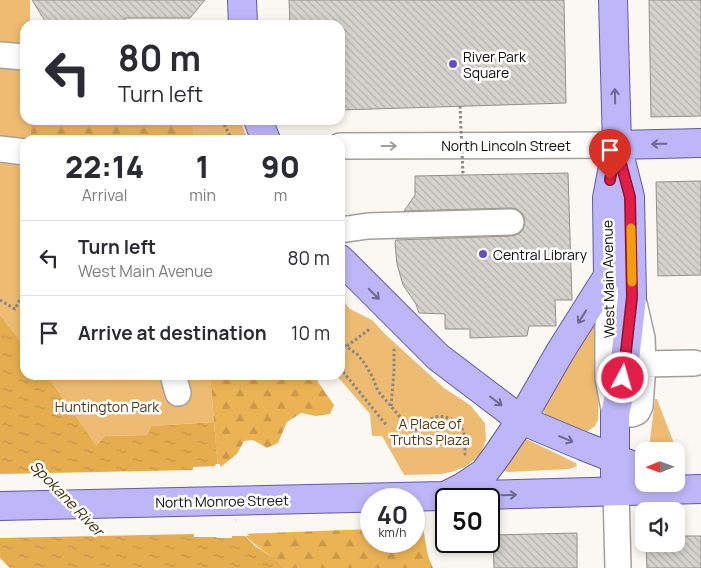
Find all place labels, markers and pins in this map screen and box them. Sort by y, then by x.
place label: River Park Square [463,47,527,82]
marker: River Park Square [447,58,459,70]
pin [589,129,631,180]
place label: Central Library [493,245,588,264]
marker: Central Library [477,248,489,260]

